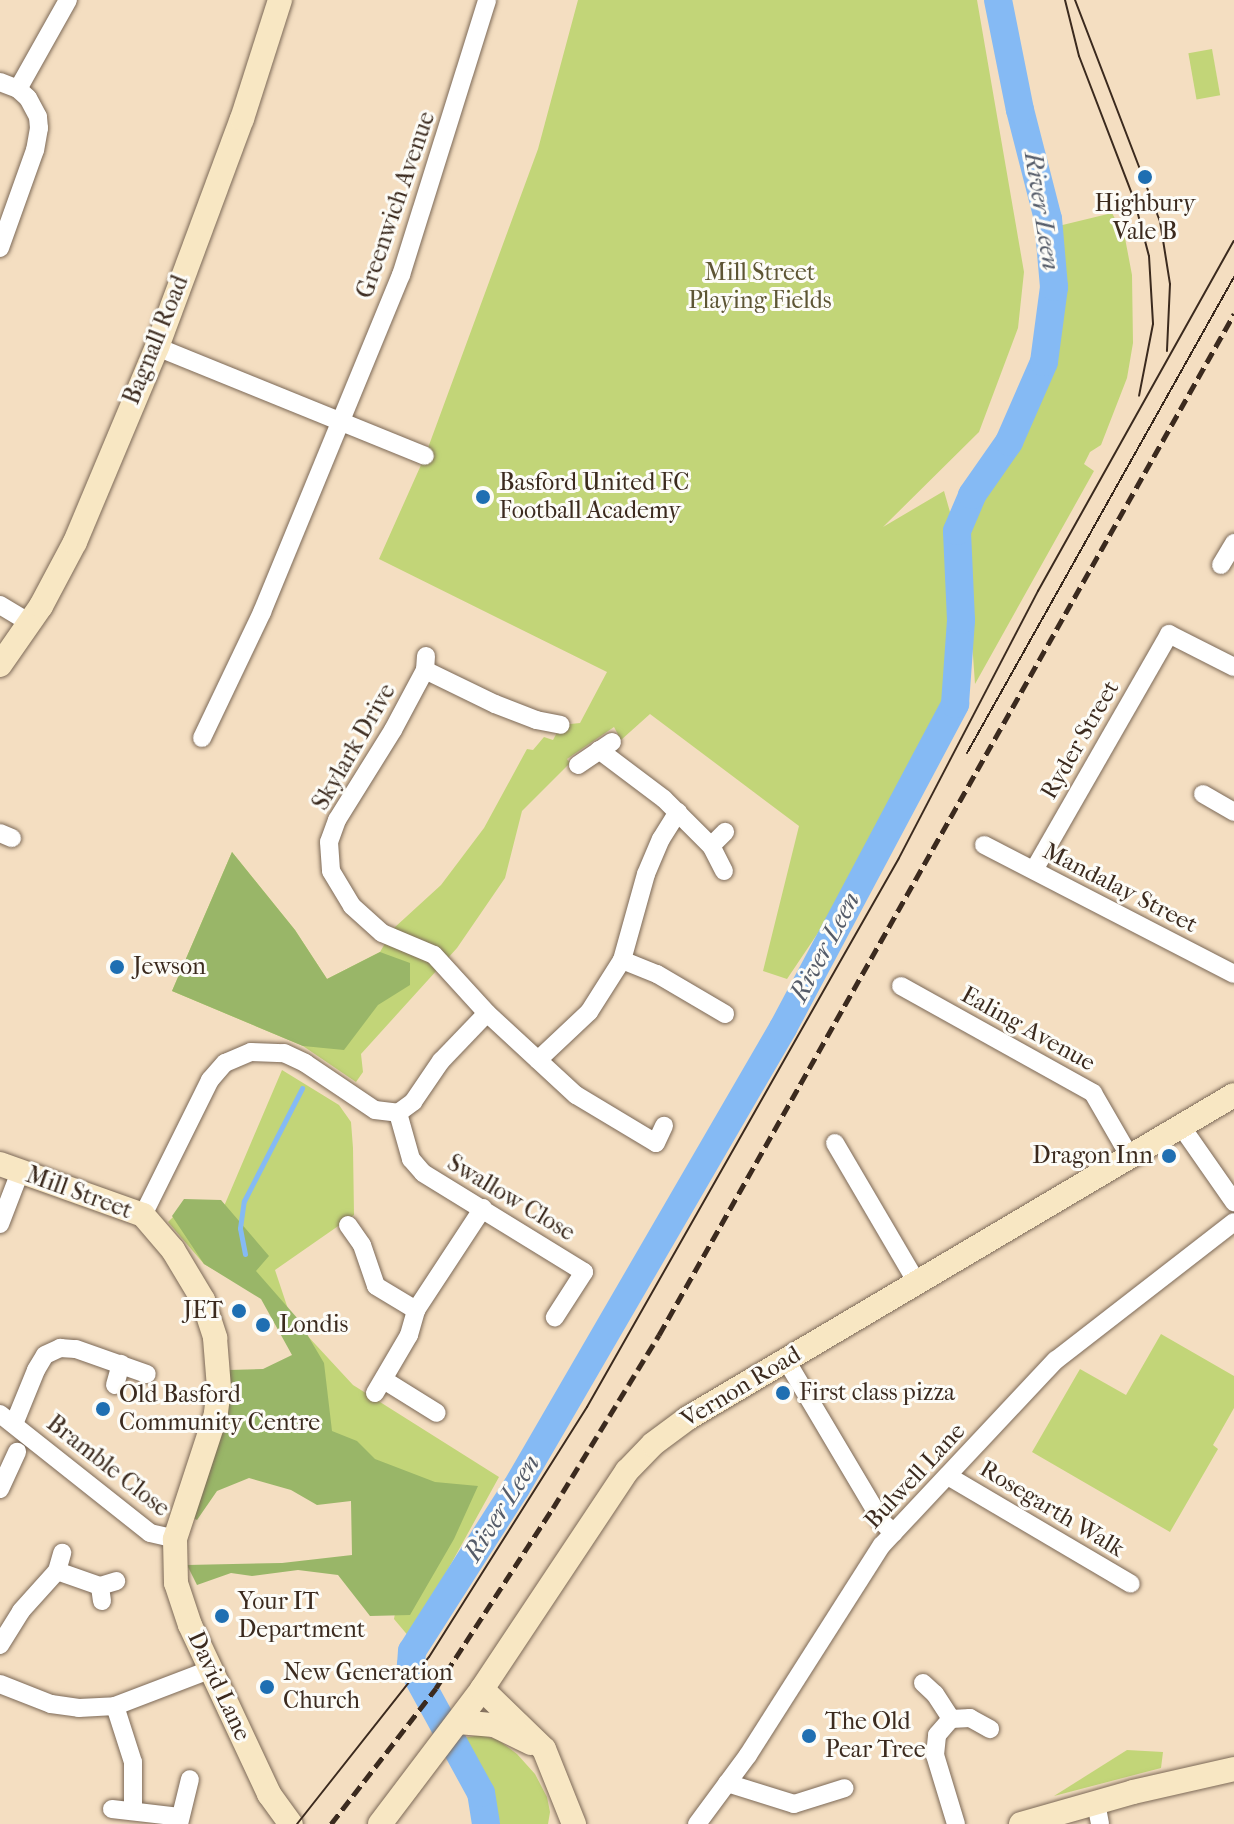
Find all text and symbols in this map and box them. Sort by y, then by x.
street label: Greenwich Avenue [351,108,441,302]
water label: River Leen [1017,149,1067,273]
marker: Highbury Vale B [1136,168,1154,186]
place label: Highbury Vale B [1094,190,1196,246]
park label: Mill Street Playing Fields [688,259,832,315]
street label: Bagnall Road [117,271,195,409]
place label: Basford United FC Football Academy [499,469,689,525]
marker: Basford United FC Football Academy [474,488,492,506]
street label: Ryder Street [1035,676,1125,804]
street label: Skylark Drive [306,679,402,815]
street label: Mandalay Street [1038,837,1202,939]
water label: River Leen [783,887,867,1007]
place label: Jewson [133,953,206,981]
marker: Jewson [108,958,126,976]
street label: Ealing Avenue [956,980,1100,1078]
place label: Dragon Inn [1032,1142,1153,1170]
marker: Dragon Inn [1160,1147,1178,1165]
street label: Swallow Close [442,1149,580,1247]
street label: Mill Street [22,1161,136,1225]
place label: JET [183,1297,223,1325]
marker: JET [230,1302,248,1320]
place label: Londis [279,1311,348,1339]
marker: Londis [254,1316,272,1334]
street label: Vernon Road [676,1340,806,1434]
place label: First class pizza [799,1379,955,1407]
place label: Old Basford Community Centre [119,1381,320,1437]
marker: First class pizza [774,1384,792,1402]
marker: Old Basford Community Centre [94,1400,112,1418]
street label: Bramble Close [41,1409,175,1523]
street label: Bulwell Lane [859,1417,971,1535]
water label: River Leen [457,1449,547,1567]
street label: Rosegarth Walk [975,1455,1129,1563]
place label: Your IT Department [238,1588,365,1644]
marker: Your IT Department [213,1607,231,1625]
street label: David Lane [181,1627,257,1745]
place label: New Generation Church [283,1659,453,1715]
marker: New Generation Church [258,1678,276,1696]
place label: The Old Pear Tree [825,1708,926,1764]
marker: The Old Pear Tree [800,1727,818,1745]

